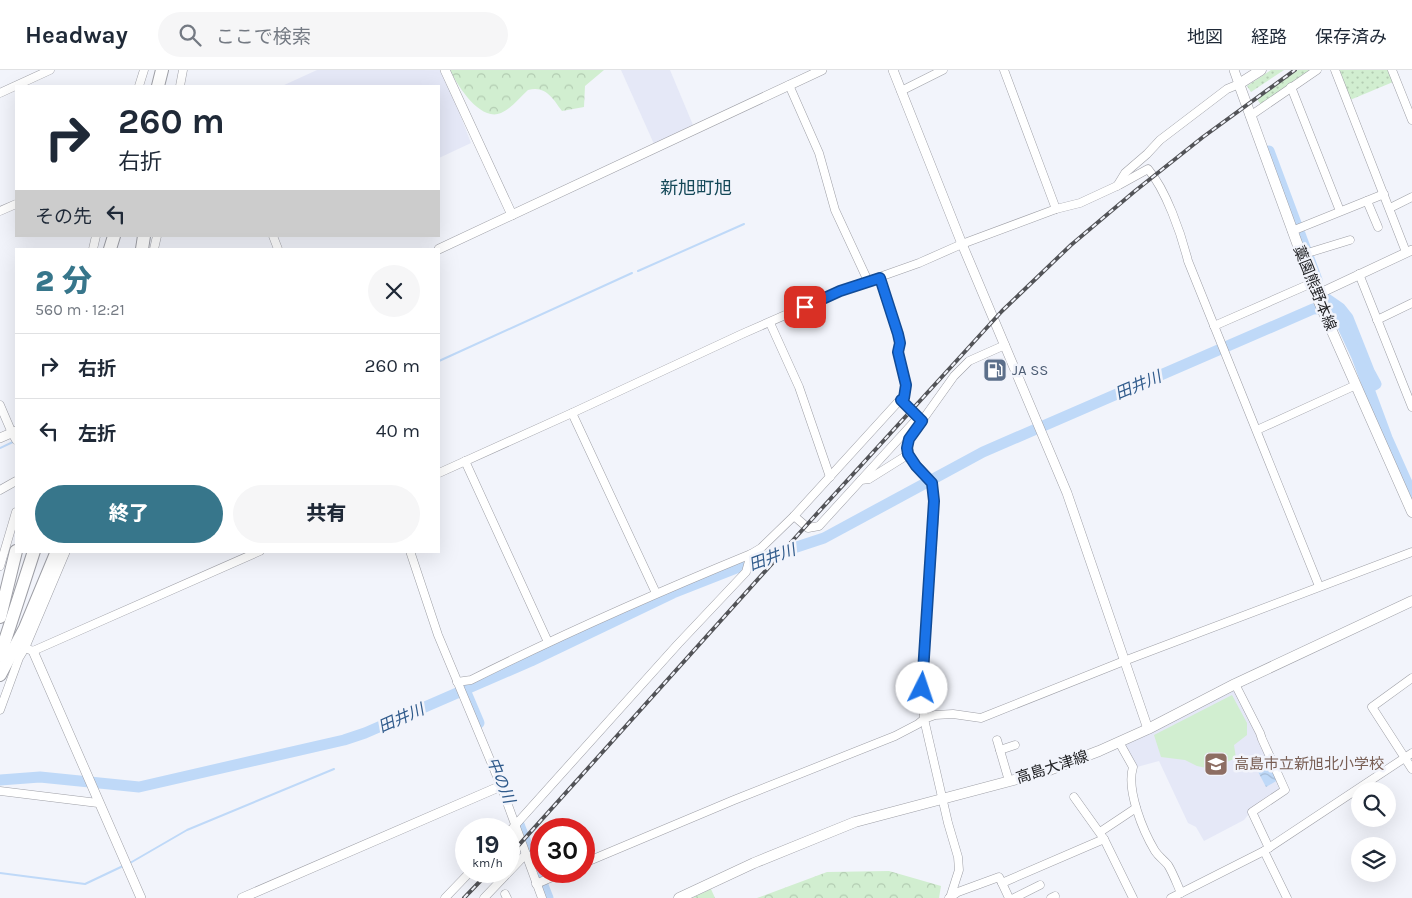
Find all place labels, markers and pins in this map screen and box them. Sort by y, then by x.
pin [784,286,826,328]
fuel station icon: JA SS [982,357,1008,383]
place label: JA SS [1012,361,1048,379]
school or university icon: 高島市立新旭北小学校 [1203,751,1229,777]
place label: 高島市立新旭北小学校 [1234,755,1384,773]

